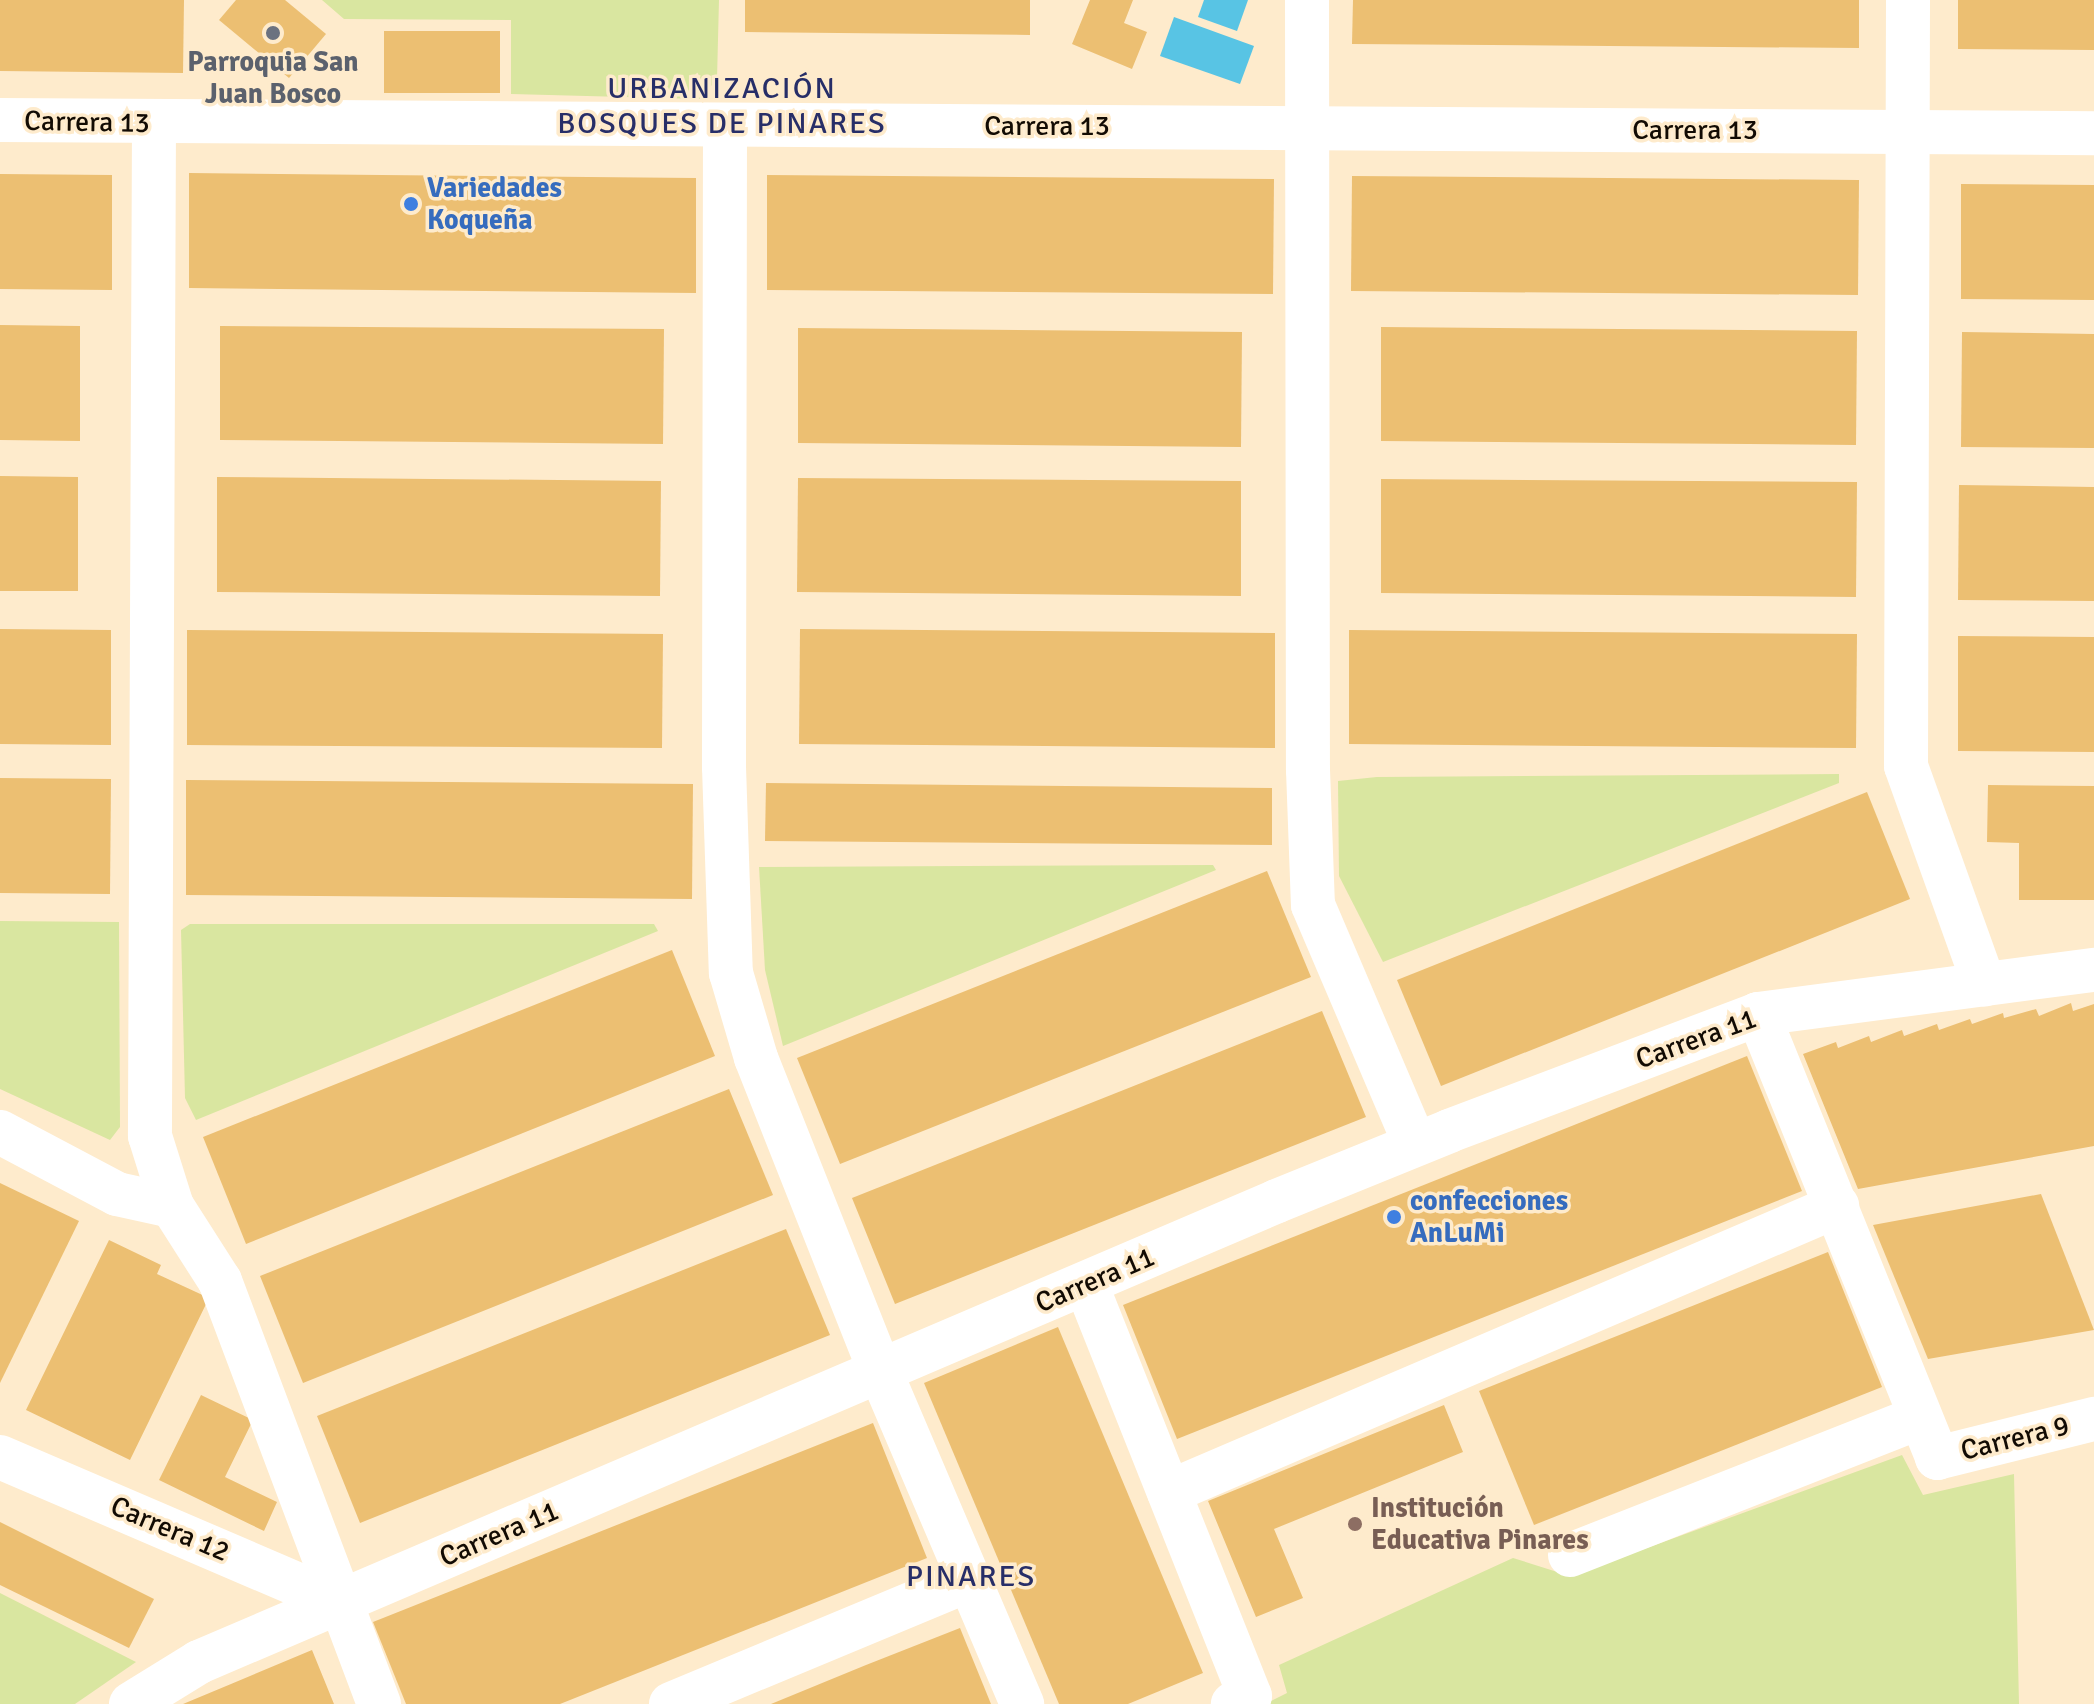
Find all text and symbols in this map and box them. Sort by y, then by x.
marker: Parroquia San Juan Bosco [264,24,282,42]
place label: Parroquia San Juan Bosco [187,45,359,111]
district label: URBANIZACIÓN BOSQUES DE PINARES [557,71,887,142]
street label: Carrera 13 [24,104,150,140]
street label: Carrera 13 [984,109,1110,143]
street label: Carrera 13 [1632,113,1758,147]
place label: Variedades Koqueña [427,171,562,237]
marker: Variedades Koqueña [402,195,420,213]
street label: Carrera 11 [1631,1002,1761,1076]
place label: confecciones AnLuMi [1410,1184,1568,1250]
marker: confecciones AnLuMi [1385,1208,1403,1226]
street label: Carrera 11 [1031,1240,1159,1320]
street label: Carrera 9 [1957,1408,2073,1468]
street label: Carrera 12 [106,1489,234,1569]
place label: Institución Educativa Pinares [1371,1491,1589,1557]
street label: Carrera 11 [435,1494,563,1574]
marker: Institución Educativa Pinares [1346,1515,1364,1533]
district label: PINARES [906,1559,1036,1595]

